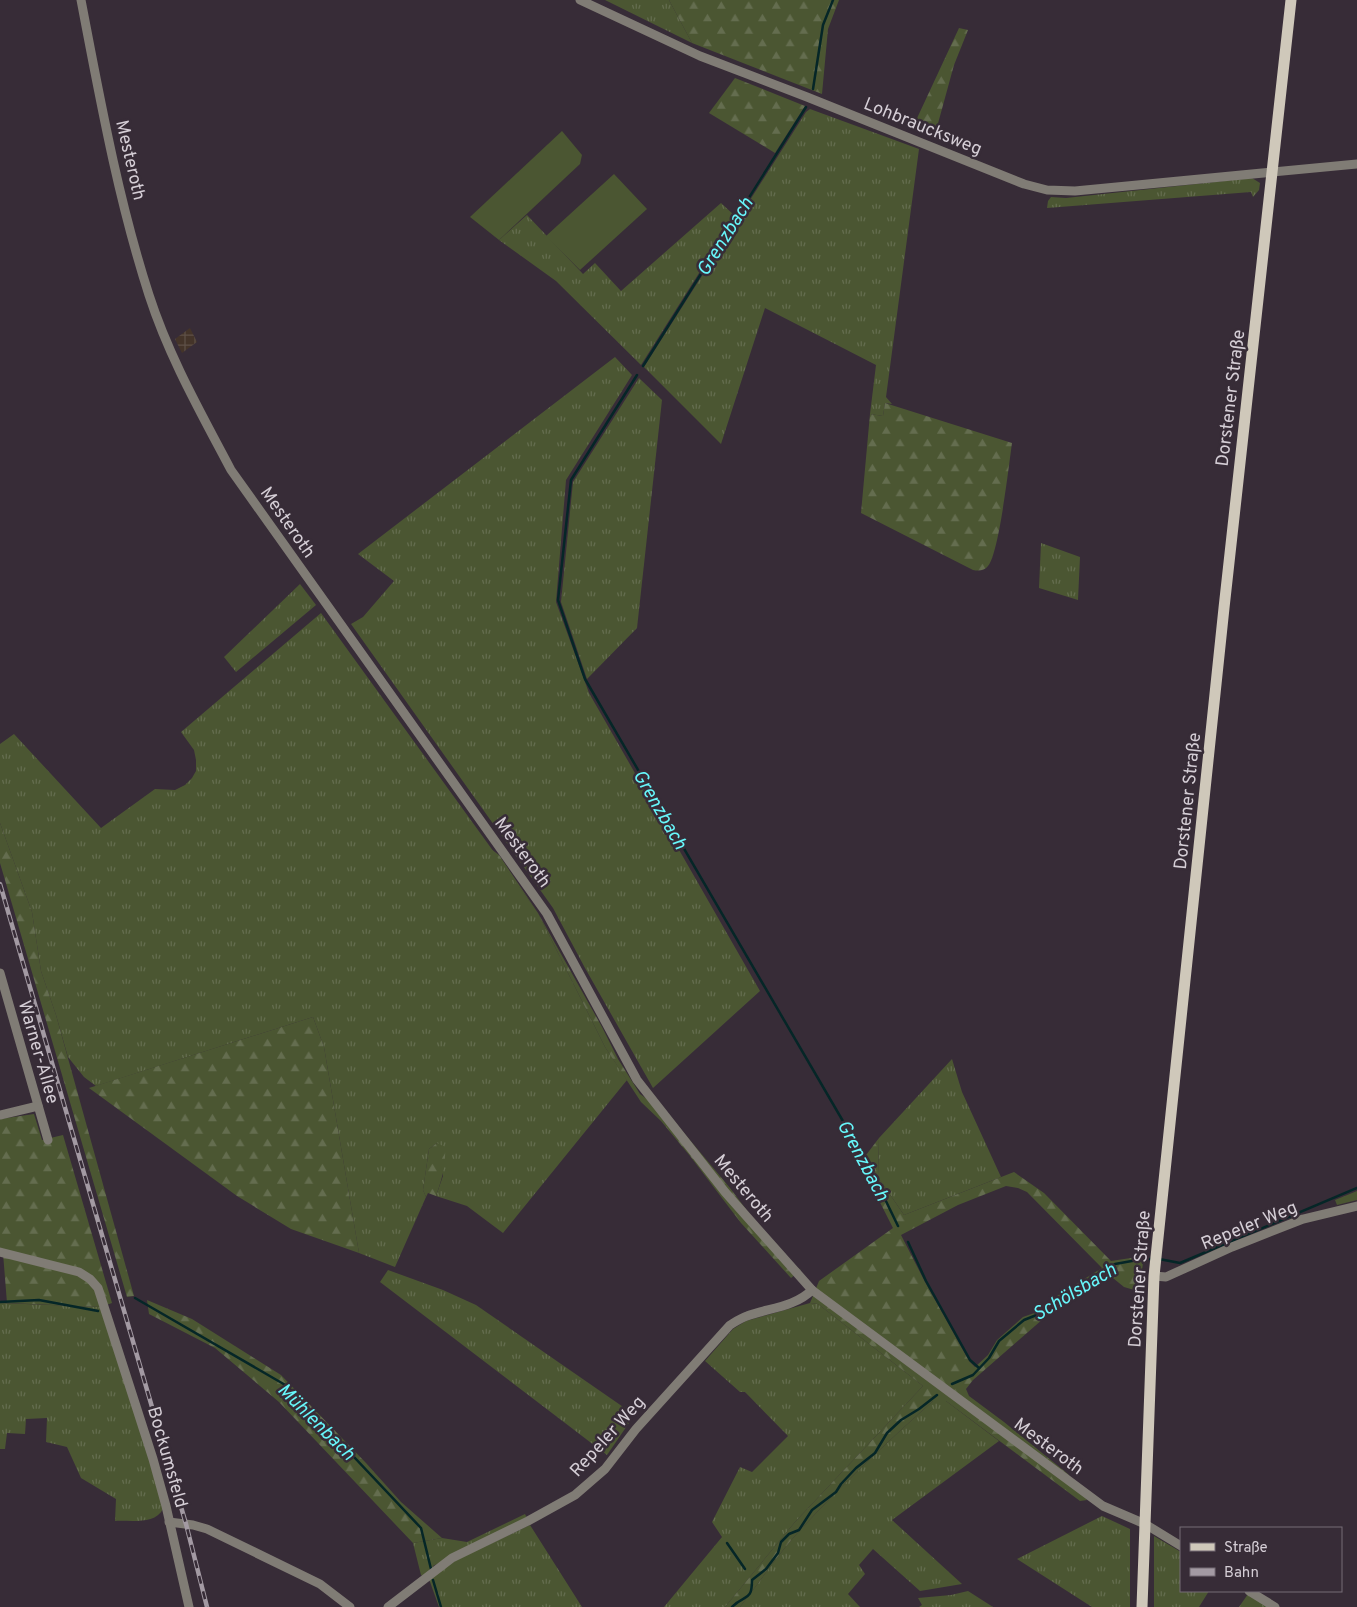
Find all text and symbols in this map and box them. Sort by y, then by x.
street label: Lohbraucksweg [860,93,985,162]
street label: Mesteroth [109,118,150,203]
water label: Grenzbach [692,193,760,281]
street label: Dorstener Straße [1212,329,1251,468]
street label: Mesteroth [254,483,320,563]
street label: Dorstener Straße [1170,732,1207,871]
water label: Grenzbach [627,766,692,855]
street label: Mesteroth [488,813,555,893]
street label: Warner-Allee [12,998,63,1107]
water label: Grenzbach [831,1116,894,1206]
street label: Mesteroth [708,1150,778,1228]
street label: Repeler Weg [1198,1197,1301,1256]
street label: Dorstener Straße [1124,1210,1157,1349]
water label: Schölsbach [1029,1258,1122,1327]
water label: Mühlenbach [272,1379,360,1467]
street label: Repeler Weg [565,1391,651,1483]
street label: Bockumsfeld [141,1404,192,1511]
street label: Mesteroth [1009,1413,1088,1481]
legend [1180,1527,1342,1592]
text: Straße [1224,1539,1268,1558]
text: Bahn [1224,1564,1259,1583]

